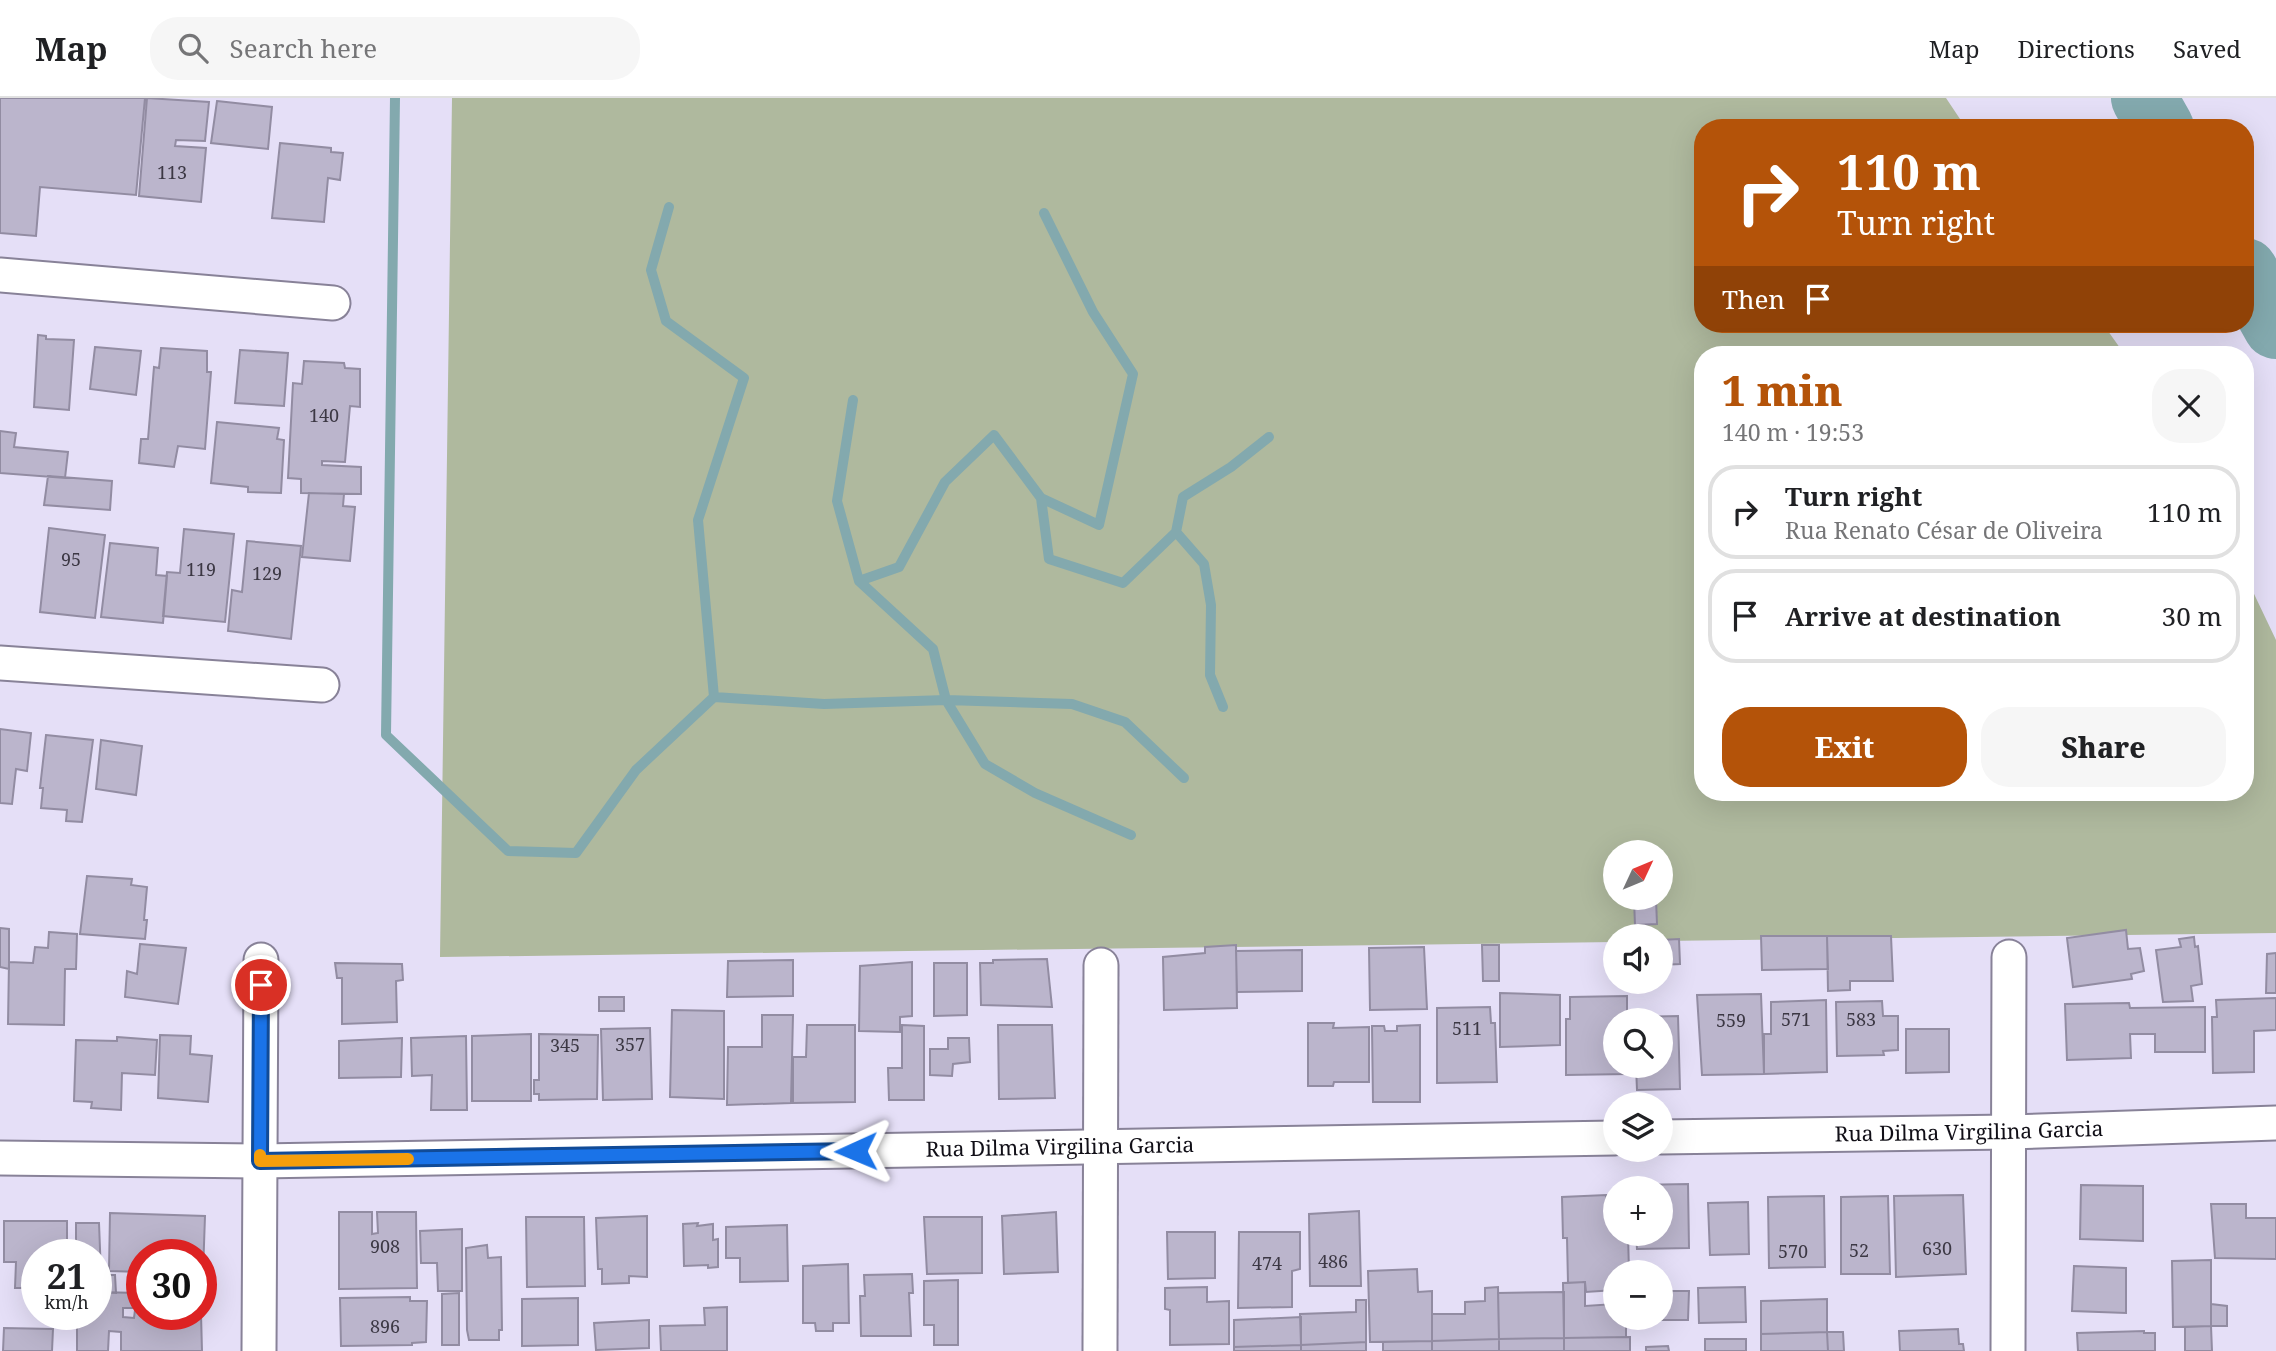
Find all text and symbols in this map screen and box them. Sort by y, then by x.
search box [150,17,640,80]
text: Map [35,26,108,71]
icon: search [174,29,212,67]
text: Search here [230,30,377,66]
text: Map [1929,32,1980,65]
text: Directions [2018,32,2135,65]
text: Saved [2173,32,2241,65]
text: 110 m [1837,138,1981,204]
icon: right [1722,147,1813,238]
house number: 113 [157,160,187,184]
text: Turn right [1837,201,1995,244]
icon: arrive [1799,280,1837,318]
text: Then [1722,281,1785,317]
text: 1 min [1722,361,1843,418]
button: close [2152,369,2226,443]
house number: 140 [309,403,339,427]
text: 140 m · 19:53 [1722,416,1864,448]
text: Turn right [1785,478,1922,514]
icon: right [1726,493,1764,531]
text: 110 m [2147,494,2222,530]
text: Rua Renato César de Oliveira [1785,514,2103,546]
house number: 95 [61,547,81,571]
house number: 119 [186,557,216,581]
house number: 129 [252,561,282,585]
icon: arrive [1726,597,1764,635]
text: Arrive at destination [1785,598,2061,634]
text: 30 m [2162,598,2222,634]
button: Exit [1722,707,1967,787]
button: Share [1981,707,2226,787]
north arrow [1603,840,1673,910]
map controls [1603,840,1673,1330]
button: sound [1603,924,1673,994]
pin [231,955,291,1015]
icon: arrive [242,966,280,1004]
house number: 571 [1781,1007,1811,1031]
house number: 583 [1846,1007,1876,1031]
button: search [1603,1008,1673,1078]
house number: 559 [1716,1008,1746,1032]
house number: 511 [1452,1016,1482,1040]
house number: 357 [615,1032,645,1056]
house number: 345 [550,1033,580,1057]
button: layers [1603,1092,1673,1162]
position arrow [819,1114,893,1188]
street label: Rua Dilma Virgilina Garcia [1834,1114,2104,1148]
street label: Rua Dilma Virgilina Garcia [925,1130,1194,1163]
button: + [1603,1176,1673,1246]
house number: 908 [370,1234,400,1258]
house number: 630 [1922,1236,1952,1260]
house number: 52 [1849,1238,1869,1262]
speed limit sign: 30 [126,1239,217,1330]
house number: 570 [1778,1239,1808,1263]
house number: 486 [1318,1249,1348,1273]
house number: 474 [1252,1251,1282,1275]
text: 21 [47,1252,86,1299]
button: − [1603,1260,1673,1330]
text: km/h [44,1290,89,1314]
house number: 896 [370,1314,400,1338]

